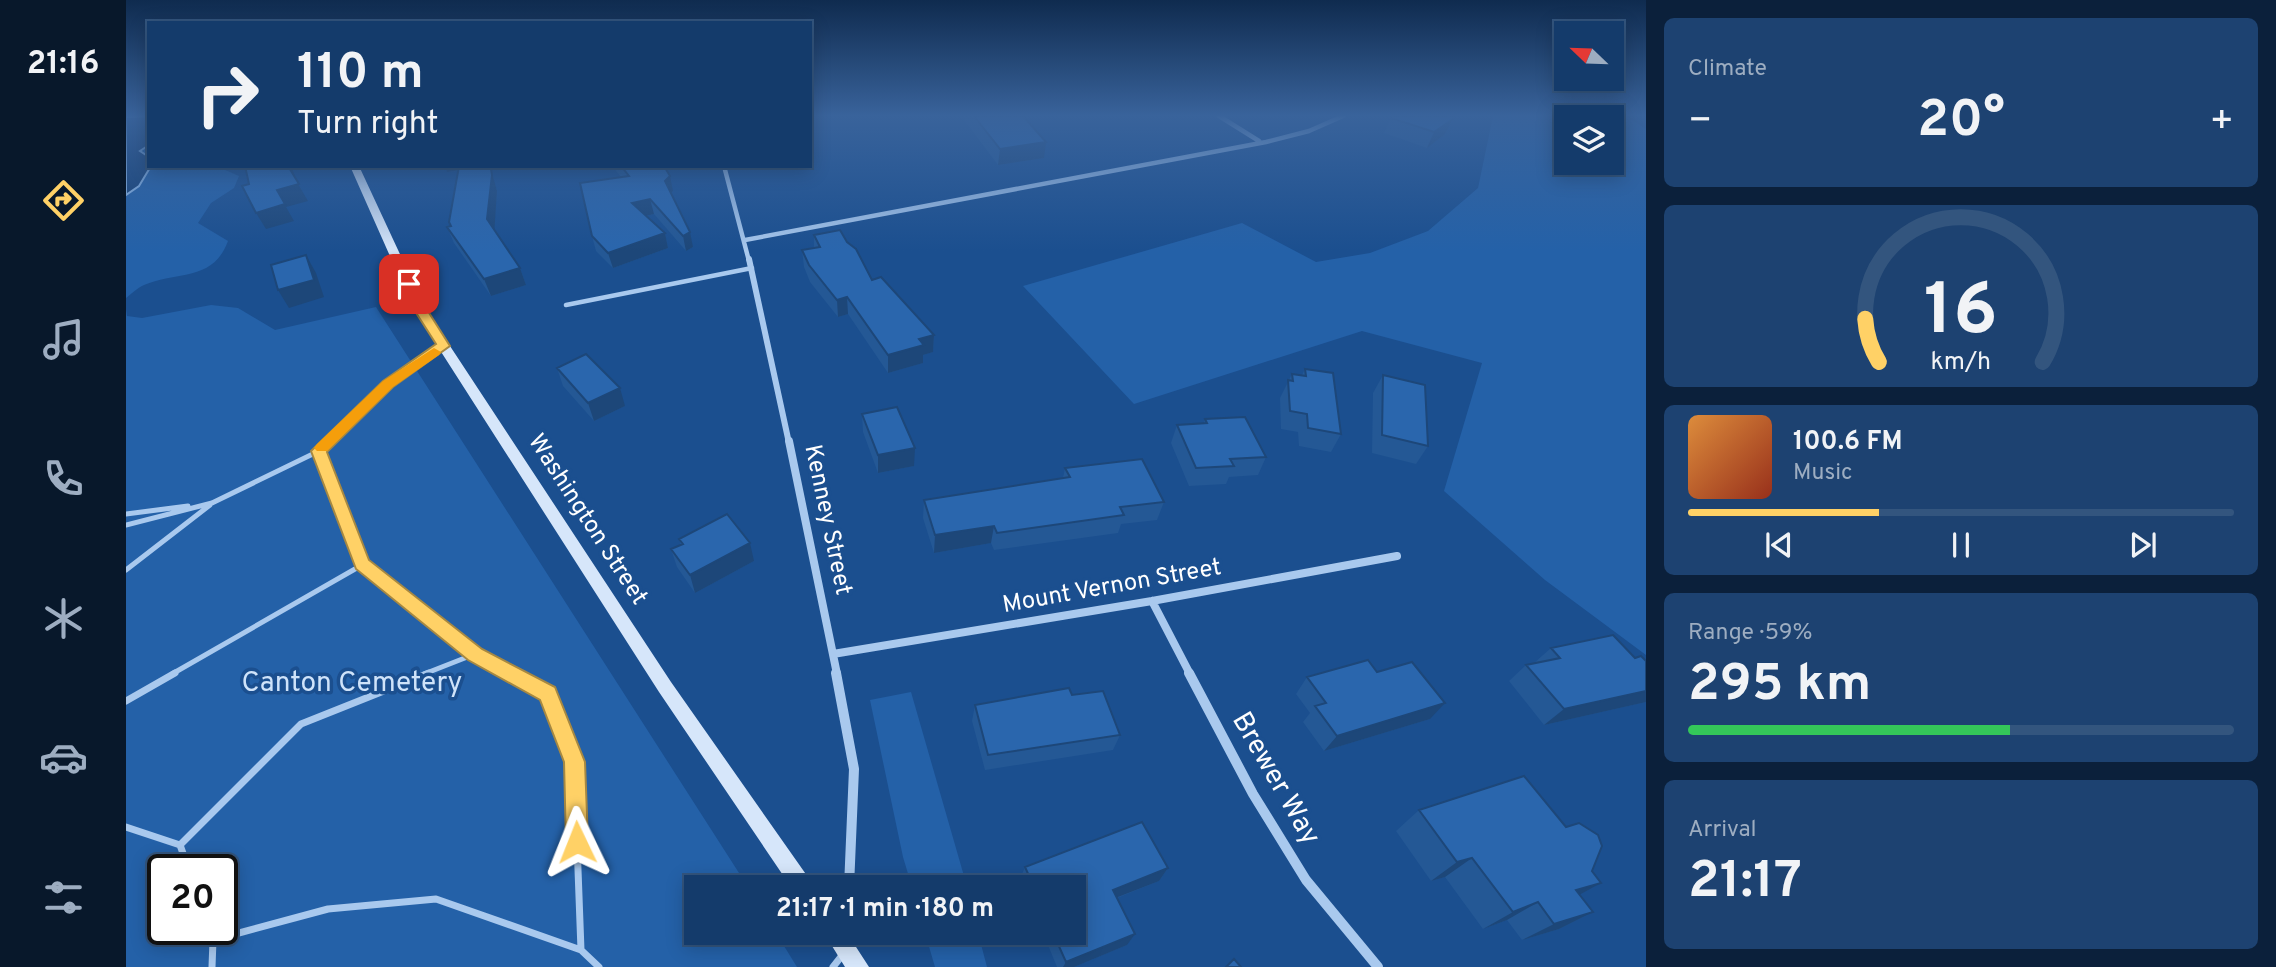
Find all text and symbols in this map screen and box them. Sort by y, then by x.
north arrow [1554,21,1624,91]
map controls [1554,21,1624,175]
text: 110 m [297,44,424,106]
text: 21:16 [27,45,99,85]
icon: right [182,49,273,140]
text: Climate [1688,55,1767,84]
text: 20° [1917,89,2005,155]
text: − [1688,98,1713,147]
text: + [2209,98,2234,147]
text: Turn right [297,105,439,145]
button: layers [1554,105,1624,175]
icon: directions [39,176,88,225]
pin [379,254,439,314]
icon: arrive [390,265,428,303]
text: 16 [1924,269,1998,361]
icon: music [39,315,88,364]
text: km/h [1931,347,1991,379]
text: 100.6 FM [1793,426,1902,459]
street label: Washington Street [521,429,653,611]
street label: Kenney Street [796,442,858,598]
icon: phone [39,454,88,503]
text: Music [1793,459,1853,488]
icon: previous [1760,526,1798,564]
icon: pause [1942,526,1980,564]
icon: next [2124,526,2162,564]
street label: Mount Vernon Street [1000,553,1224,621]
icon: climate [39,594,88,643]
text: Range · 59% [1688,619,1813,648]
text: 295 km [1688,653,1871,719]
park label: Canton Cemetery [242,666,462,702]
street label: Brewer Way [1222,706,1328,852]
icon: car [39,733,88,782]
position arrow [540,805,614,879]
text: Arrival [1688,816,1757,845]
text: 21:17 [1688,850,1802,916]
speed limit sign: 20 [147,854,238,945]
icon: filters [39,873,88,922]
text: 21:17 · 1 min · 180 m [776,893,994,926]

